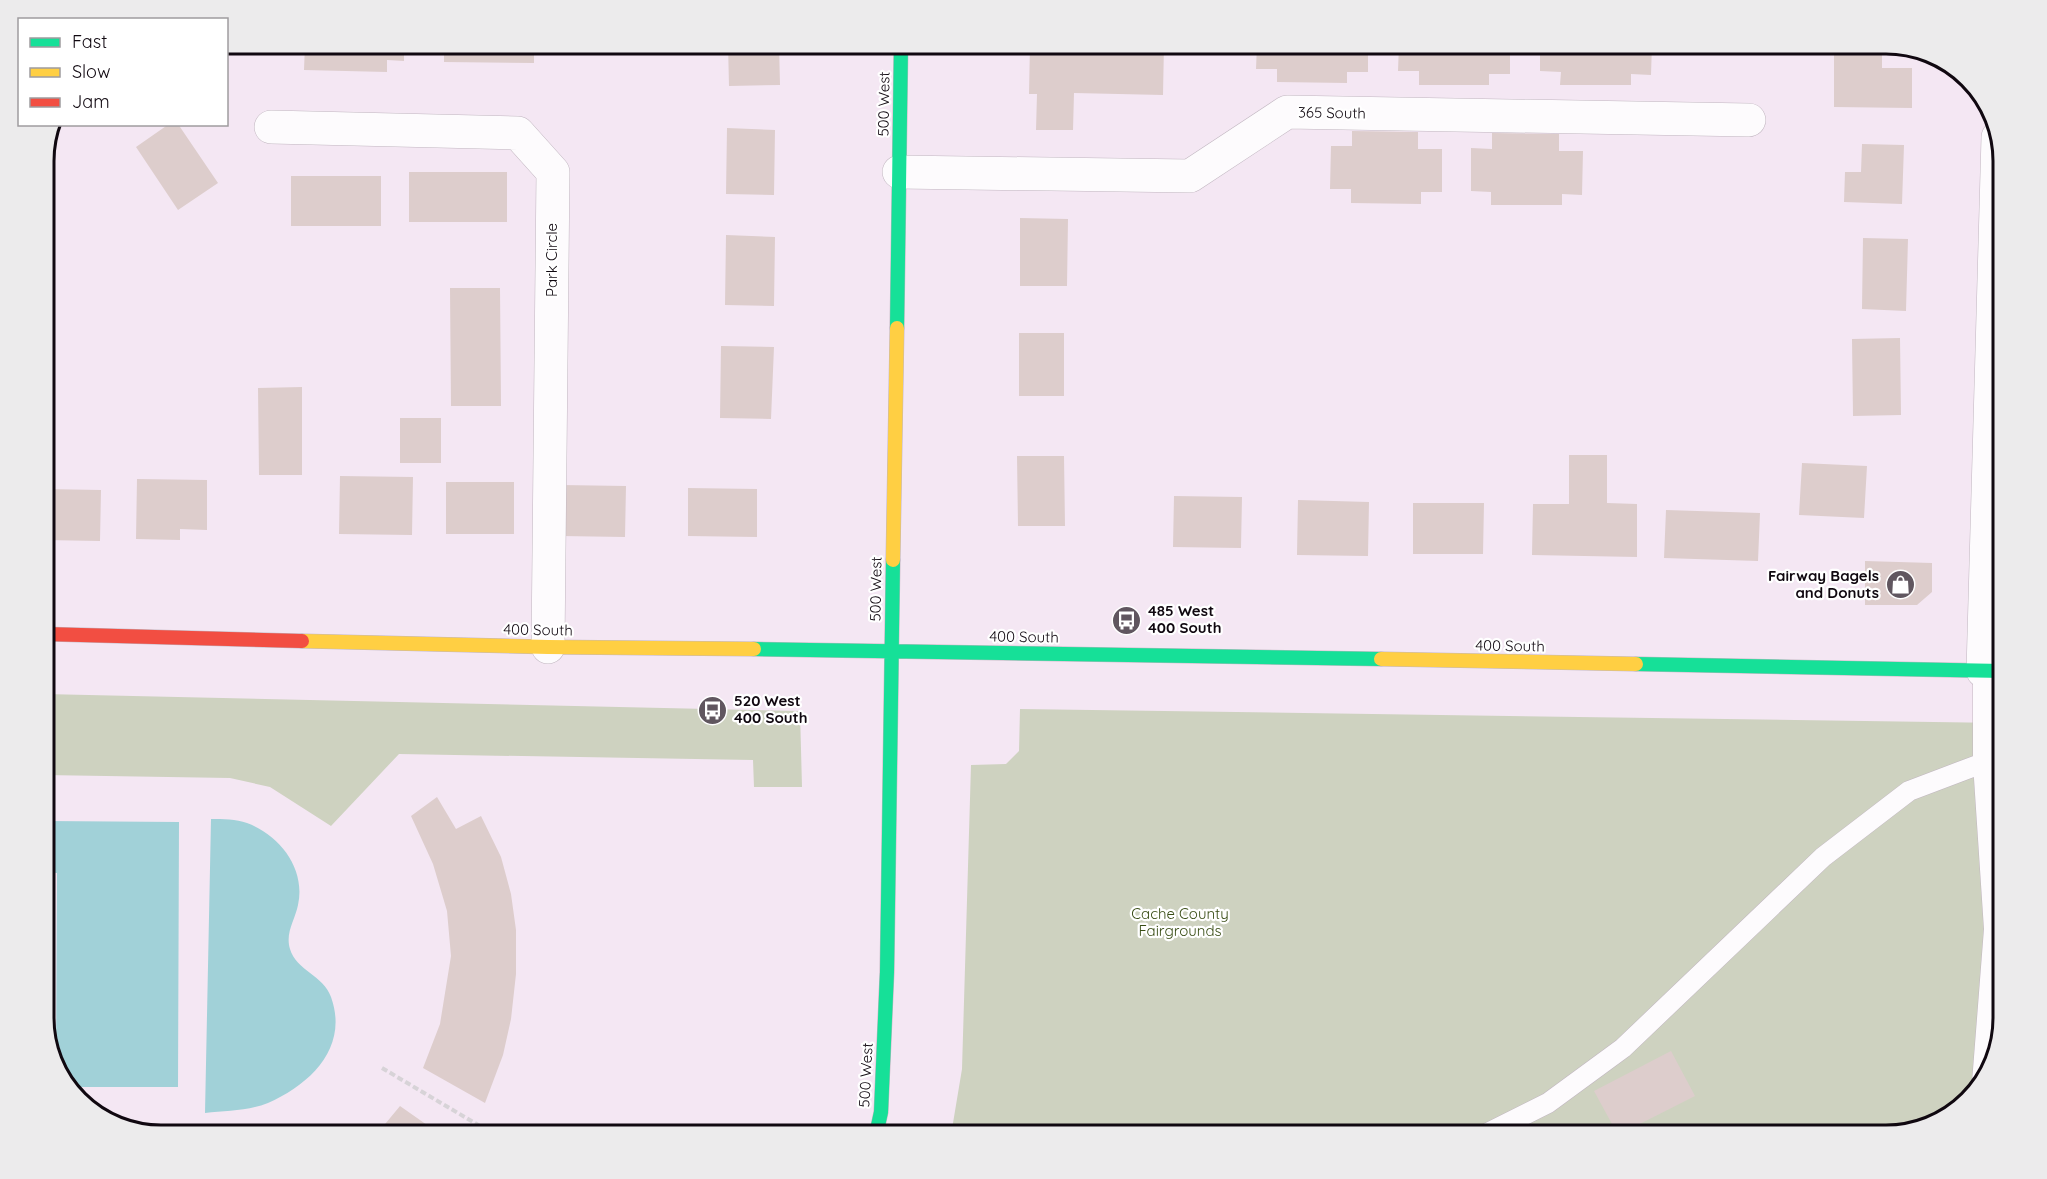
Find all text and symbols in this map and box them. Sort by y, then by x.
legend [18,18,228,126]
text: Fast [72,30,107,53]
text: Slow [72,60,110,83]
street label: 500 West [873,71,894,137]
text: Jam [72,90,110,113]
street label: 365 South [1298,102,1366,123]
street label: Park Circle [542,223,561,297]
street label: 500 West [865,556,886,622]
place label: Fairway Bagels and Donuts [1768,566,1879,602]
shop icon: Fairway Bagels and Donuts [1884,569,1916,601]
place label: 485 West 400 South [1148,601,1222,637]
bus stop icon: 485 West 400 South [1111,604,1143,636]
street label: 400 South [503,619,573,640]
street label: 400 South [989,626,1059,647]
street label: 400 South [1475,635,1545,656]
place label: 520 West 400 South [734,691,808,727]
bus stop icon: 520 West 400 South [697,694,729,726]
park label: Cache County Fairgrounds [1131,904,1229,940]
street label: 500 West [854,1042,877,1108]

